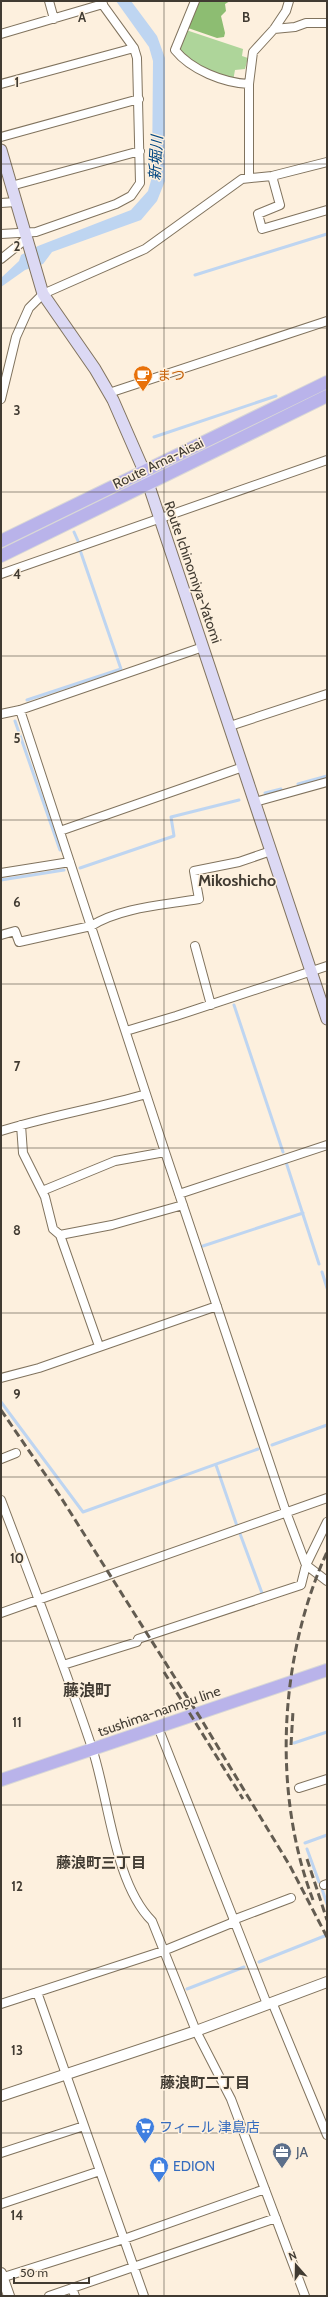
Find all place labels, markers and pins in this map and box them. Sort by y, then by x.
cafe icon: まつ [132,364,154,392]
place label: まつ [157,366,185,384]
supermarket icon: フィール 津島店 [134,2116,156,2144]
place label: フィール 津島店 [159,2118,260,2136]
office icon: JA [271,2141,293,2169]
place label: JA [295,2143,309,2161]
shop icon: EDION [148,2155,170,2183]
place label: EDION [173,2157,215,2175]

